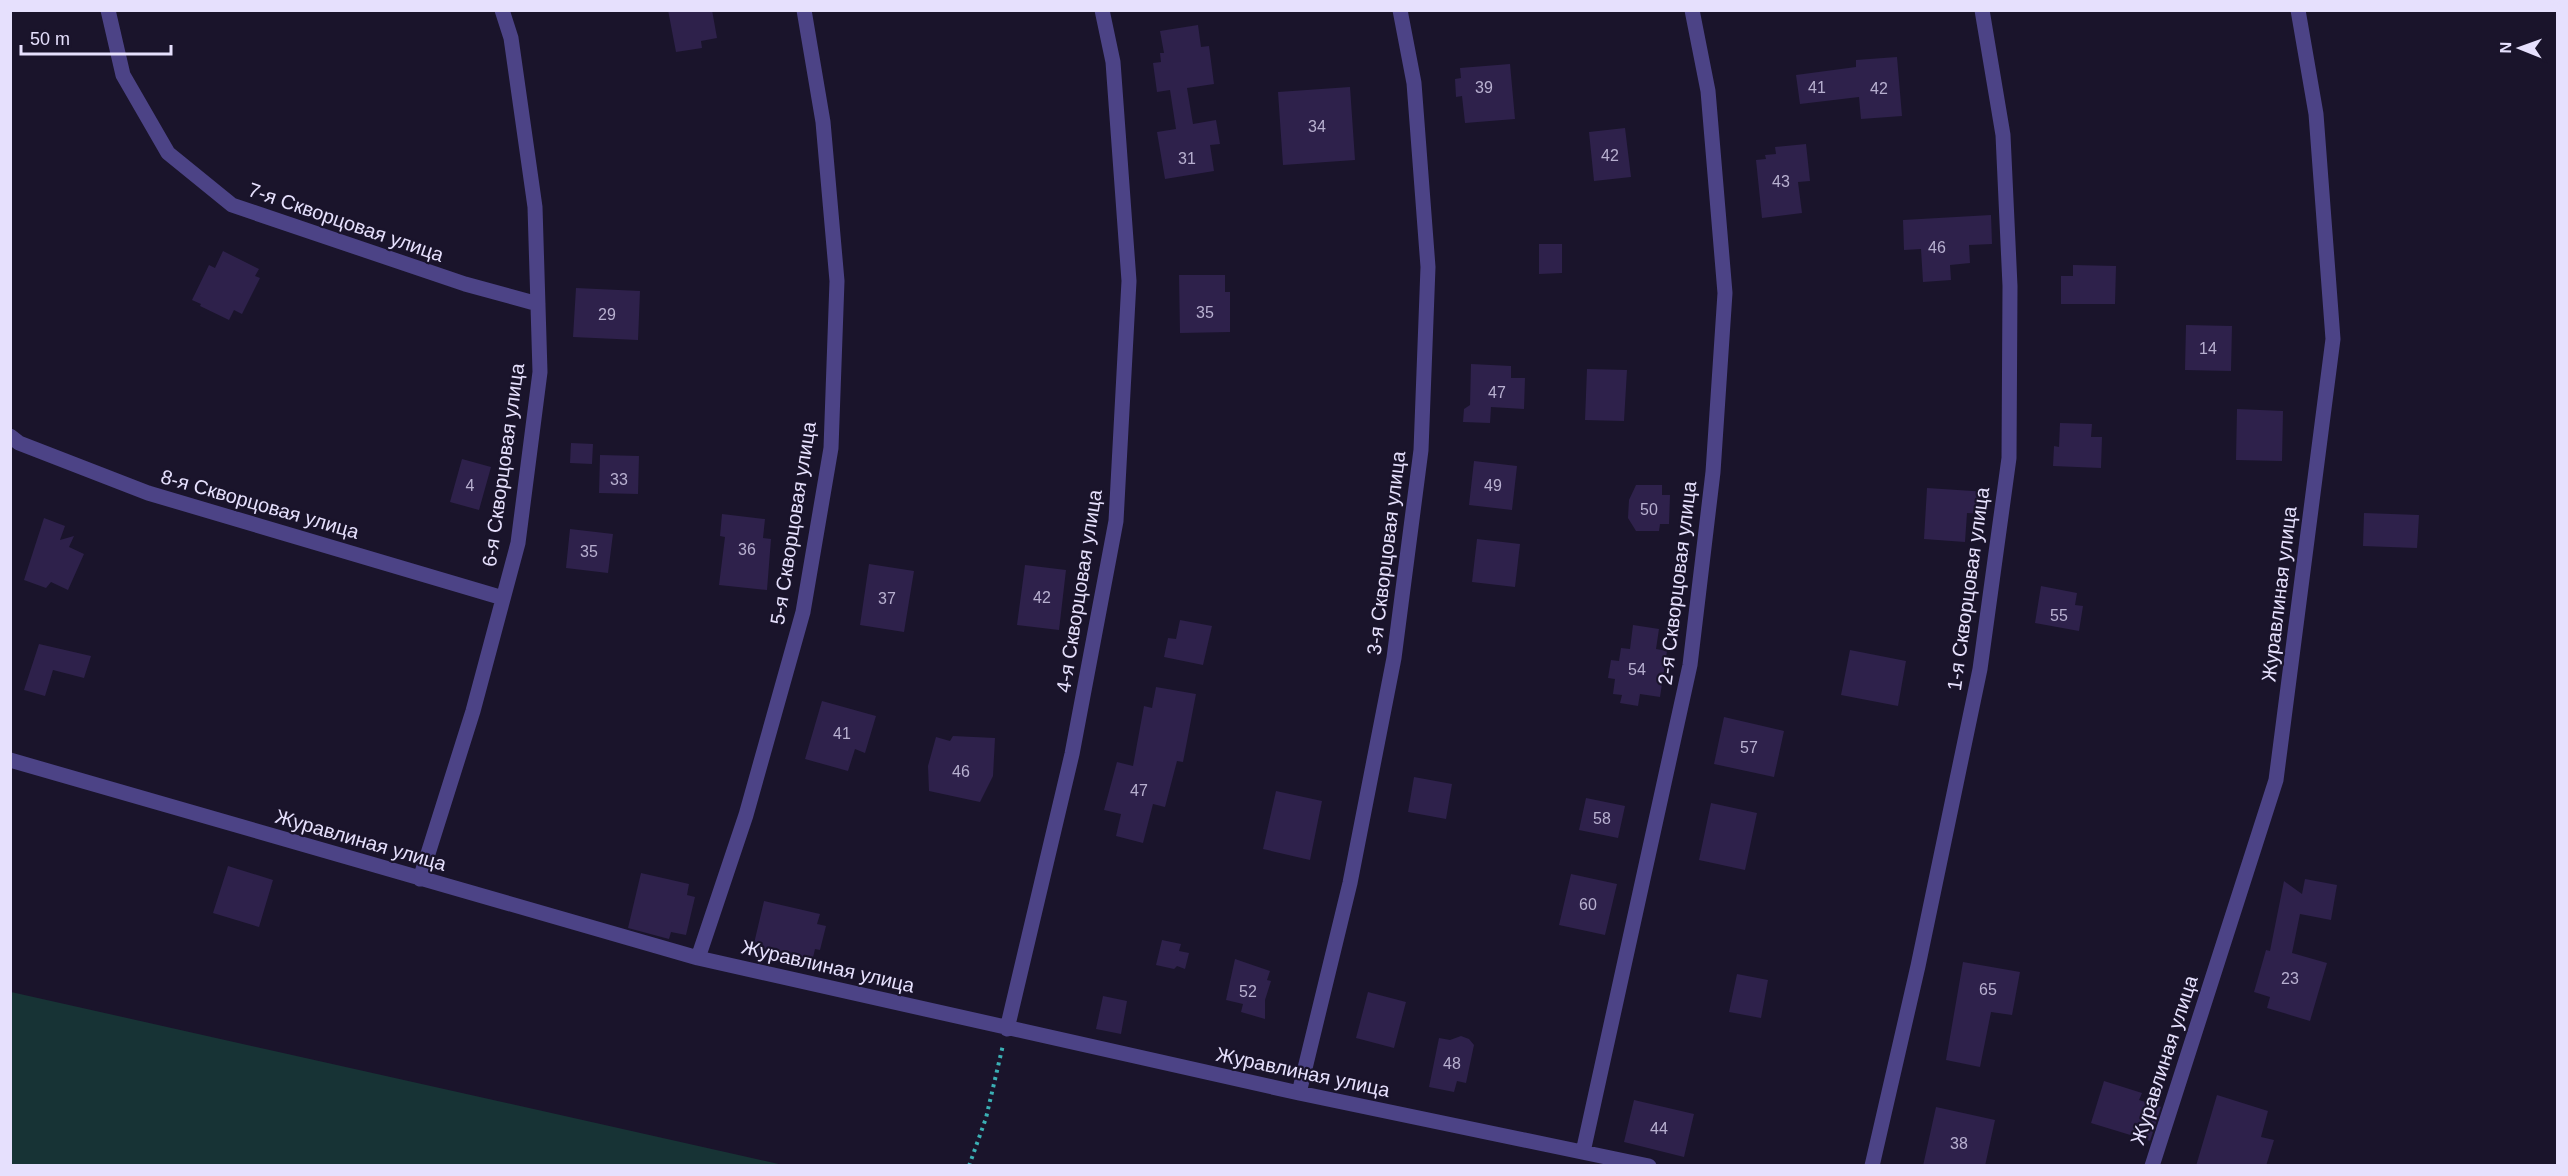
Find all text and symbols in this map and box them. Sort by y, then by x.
scale bar [21,18,171,56]
north arrow [2490,18,2550,78]
text: 50 m [30,29,70,49]
text: N [2497,42,2514,54]
house number: 39 [1475,79,1493,96]
house number: 41 [1808,79,1826,96]
house number: 42 [1870,80,1888,97]
house number: 34 [1308,118,1326,135]
house number: 42 [1601,147,1619,164]
house number: 31 [1178,150,1196,167]
house number: 43 [1772,173,1790,190]
street label: 7-я Скворцовая улица [245,178,447,266]
house number: 46 [1928,239,1946,256]
house number: 35 [1196,304,1214,321]
house number: 29 [598,306,616,323]
house number: 14 [2199,340,2217,357]
street label: 6-я Скворцовая улица [478,361,528,568]
house number: 47 [1488,384,1506,401]
street label: 5-я Скворцовая улица [766,419,820,626]
street label: 3-я Скворцовая улица [1363,449,1410,656]
street label: 8-я Скворцовая улица [158,465,363,543]
house number: 33 [610,471,628,488]
house number: 4 [466,477,475,494]
house number: 49 [1484,477,1502,494]
street label: 2-я Скворцовая улица [1654,479,1701,686]
street label: 1-я Скворцовая улица [1943,485,1993,692]
street label: 4-я Скворцовая улица [1052,487,1106,694]
house number: 50 [1640,501,1658,518]
street label: Журавлиная улица [2257,504,2301,683]
house number: 36 [738,541,756,558]
house number: 35 [580,543,598,560]
house number: 42 [1033,589,1051,606]
house number: 37 [878,590,896,607]
house number: 55 [2050,607,2068,624]
house number: 54 [1628,661,1646,678]
house number: 41 [833,725,851,742]
house number: 57 [1740,739,1758,756]
house number: 46 [952,763,970,780]
house number: 47 [1130,782,1148,799]
street label: Журавлиная улица [273,805,450,875]
house number: 58 [1593,810,1611,827]
house number: 60 [1579,896,1597,913]
street label: Журавлиная улица [739,935,917,997]
house number: 23 [2281,970,2299,987]
street label: Журавлиная улица [2126,972,2202,1147]
house number: 65 [1979,981,1997,998]
house number: 52 [1239,983,1257,1000]
street label: Журавлиная улица [1214,1043,1393,1101]
house number: 48 [1443,1055,1461,1072]
house number: 44 [1650,1120,1668,1137]
house number: 38 [1950,1135,1968,1152]

